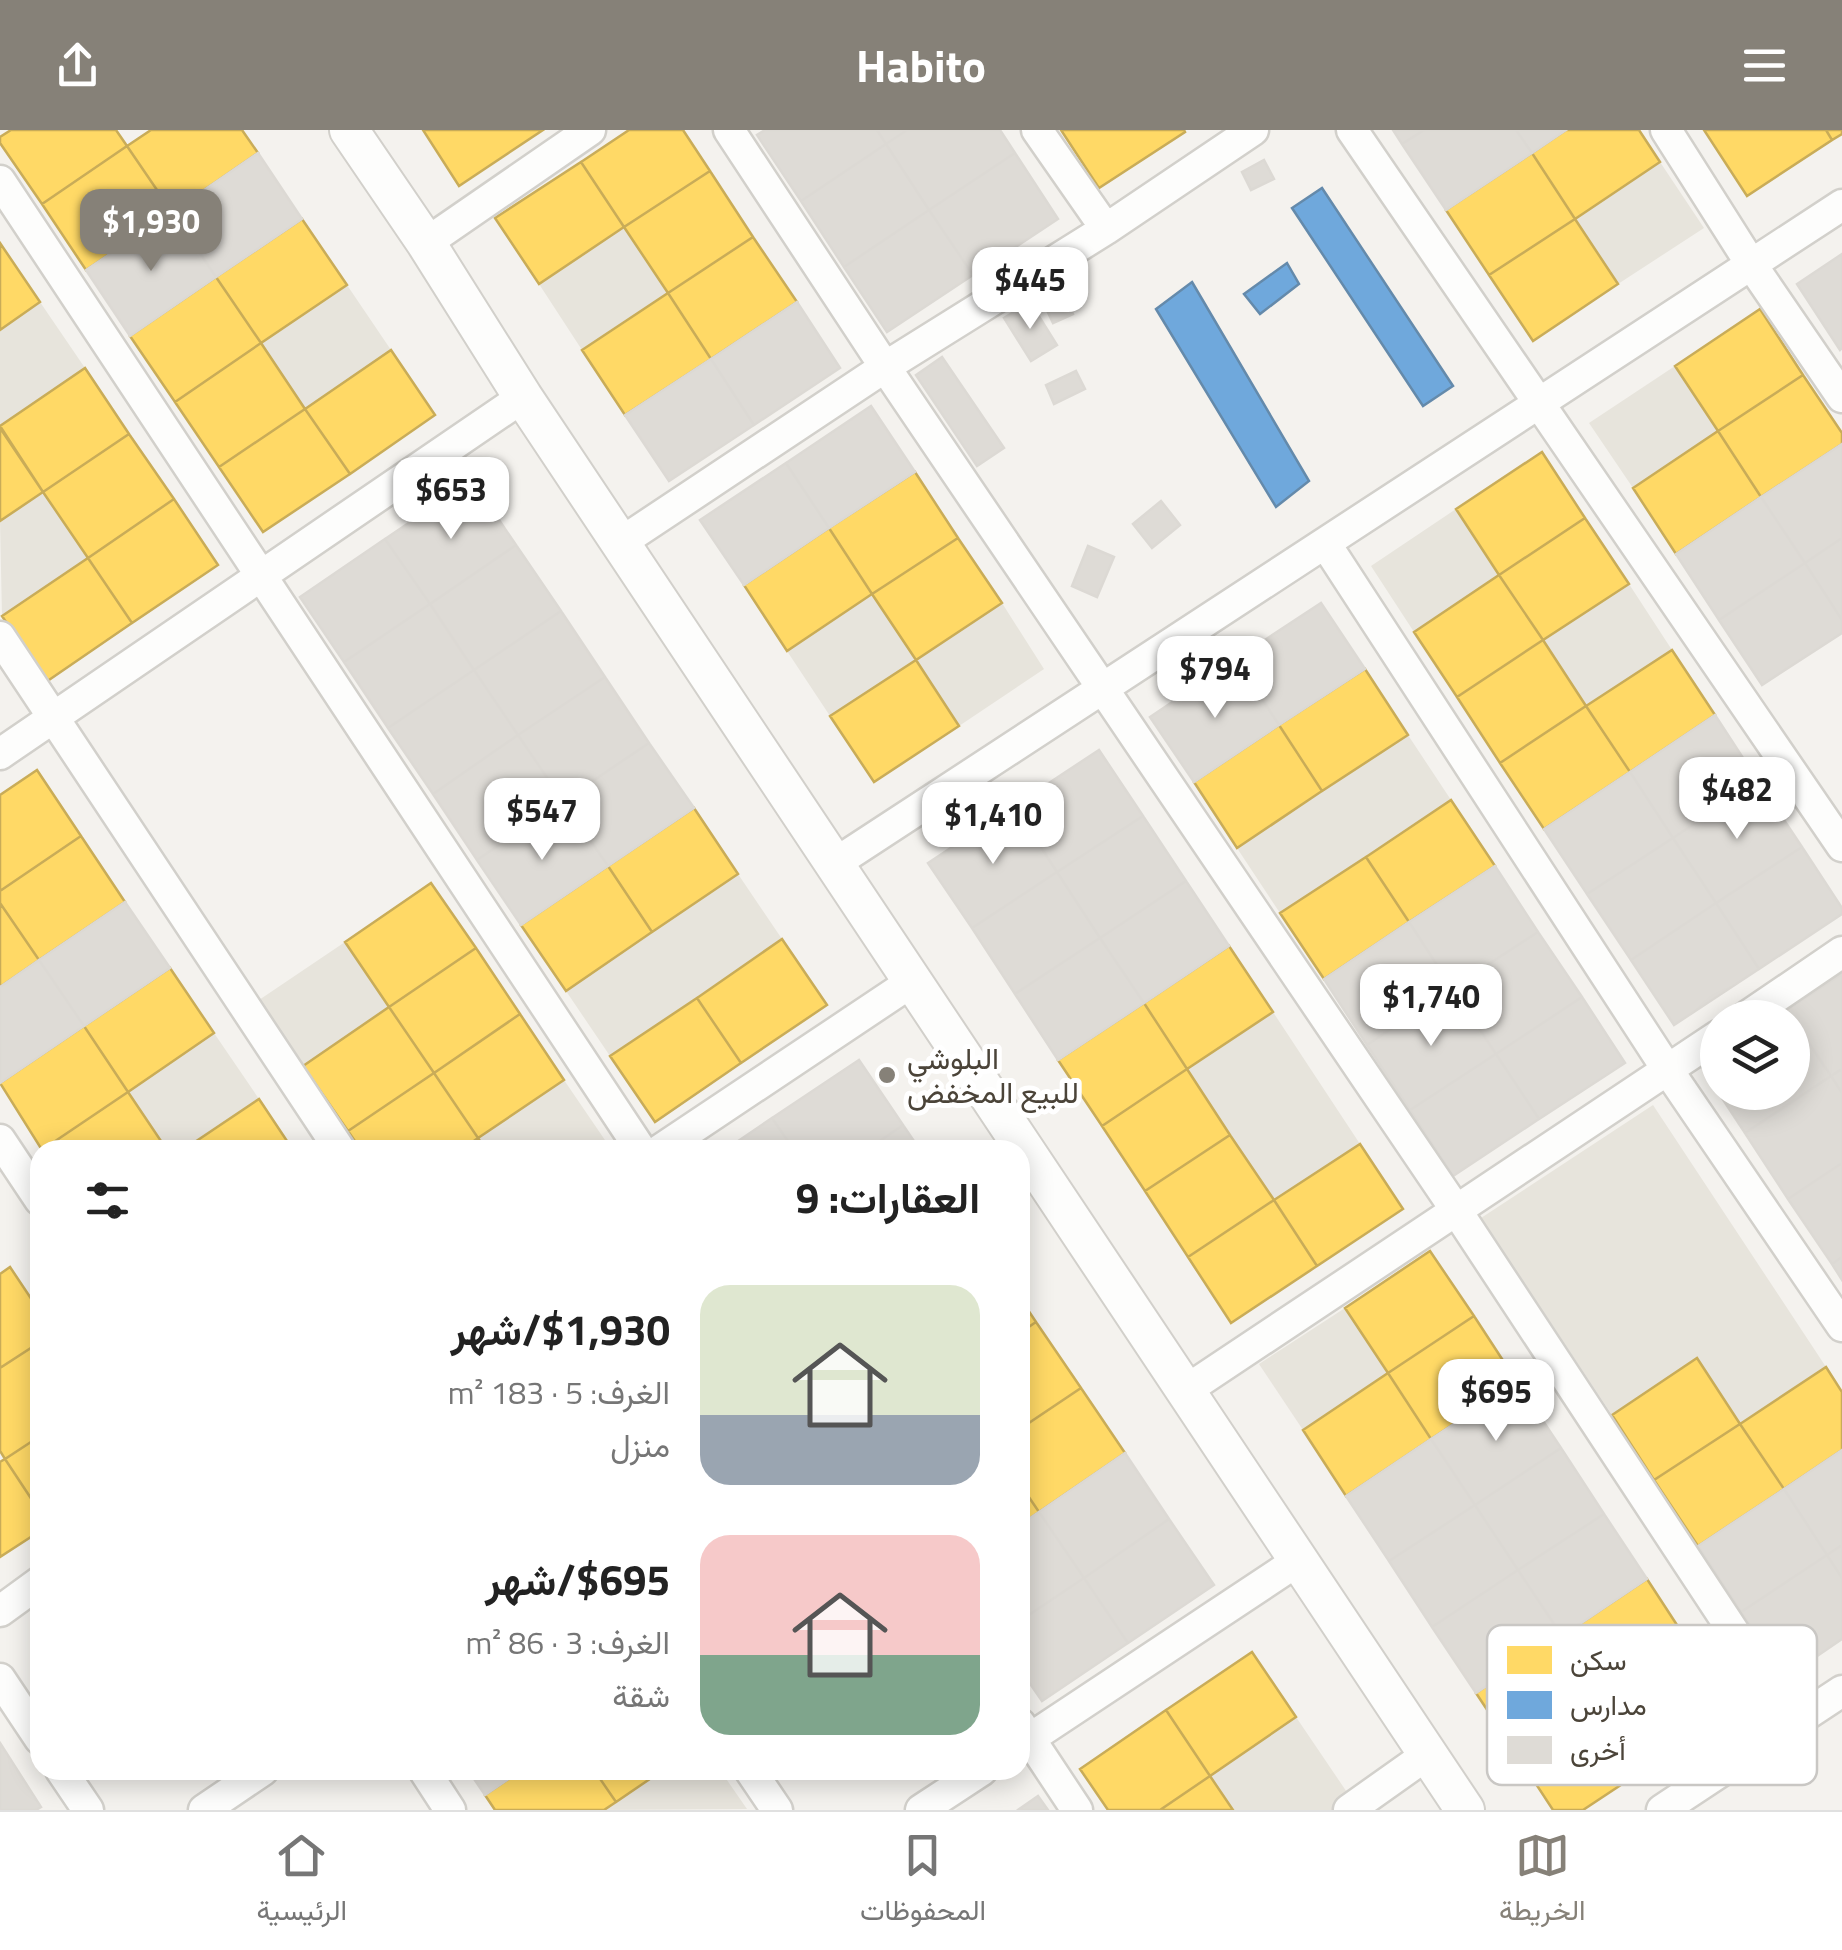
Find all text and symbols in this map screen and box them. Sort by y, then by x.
text: Habito [856,31,986,99]
icon: share [50,38,105,93]
icon: menu [1737,38,1792,93]
pin: $1,930 [70,189,232,274]
text: $1,930 [102,197,200,245]
pin: $445 [971,247,1089,332]
text: $445 [994,255,1066,303]
pin: $653 [392,457,510,542]
text: $653 [415,465,487,513]
pin: $794 [1156,636,1274,721]
text: $794 [1179,644,1251,692]
pin: $482 [1678,757,1796,842]
text: $482 [1701,765,1773,813]
pin: $547 [483,778,601,863]
pin: $1,410 [912,782,1074,867]
text: $547 [506,786,578,834]
text: $1,410 [944,790,1042,838]
pin: $1,740 [1350,964,1512,1049]
text: $1,740 [1382,972,1480,1020]
map controls [1700,1000,1810,1110]
button: layers [1700,1000,1810,1110]
place label: البلوشي للبيع المخفض [907,1035,1079,1115]
marker: البلوشي للبيع المخفض [876,1064,898,1086]
text: العقارات: 9 [796,1165,980,1229]
icon: filters [80,1173,135,1228]
text: $1,930/شهر [451,1297,670,1361]
icon: home [780,1325,900,1445]
pin: $695 [1437,1359,1555,1444]
text: $695 [1460,1367,1532,1415]
text: الغرف: 5 · 183 m² [448,1368,670,1416]
text: منزل [610,1421,670,1469]
text: $695/شهر [485,1547,670,1611]
icon: home [780,1575,900,1695]
text: الغرف: 3 · 86 m² [466,1618,670,1666]
legend [1487,1625,1817,1785]
text: سكن [1570,1638,1627,1681]
text: شقة [612,1671,670,1719]
text: مدارس [1570,1683,1647,1726]
text: أخرى [1570,1728,1626,1771]
tab: الرئيسية [256,1828,347,1935]
tab: المحفوظات [860,1828,986,1935]
tab: الخريطة [1499,1828,1586,1935]

